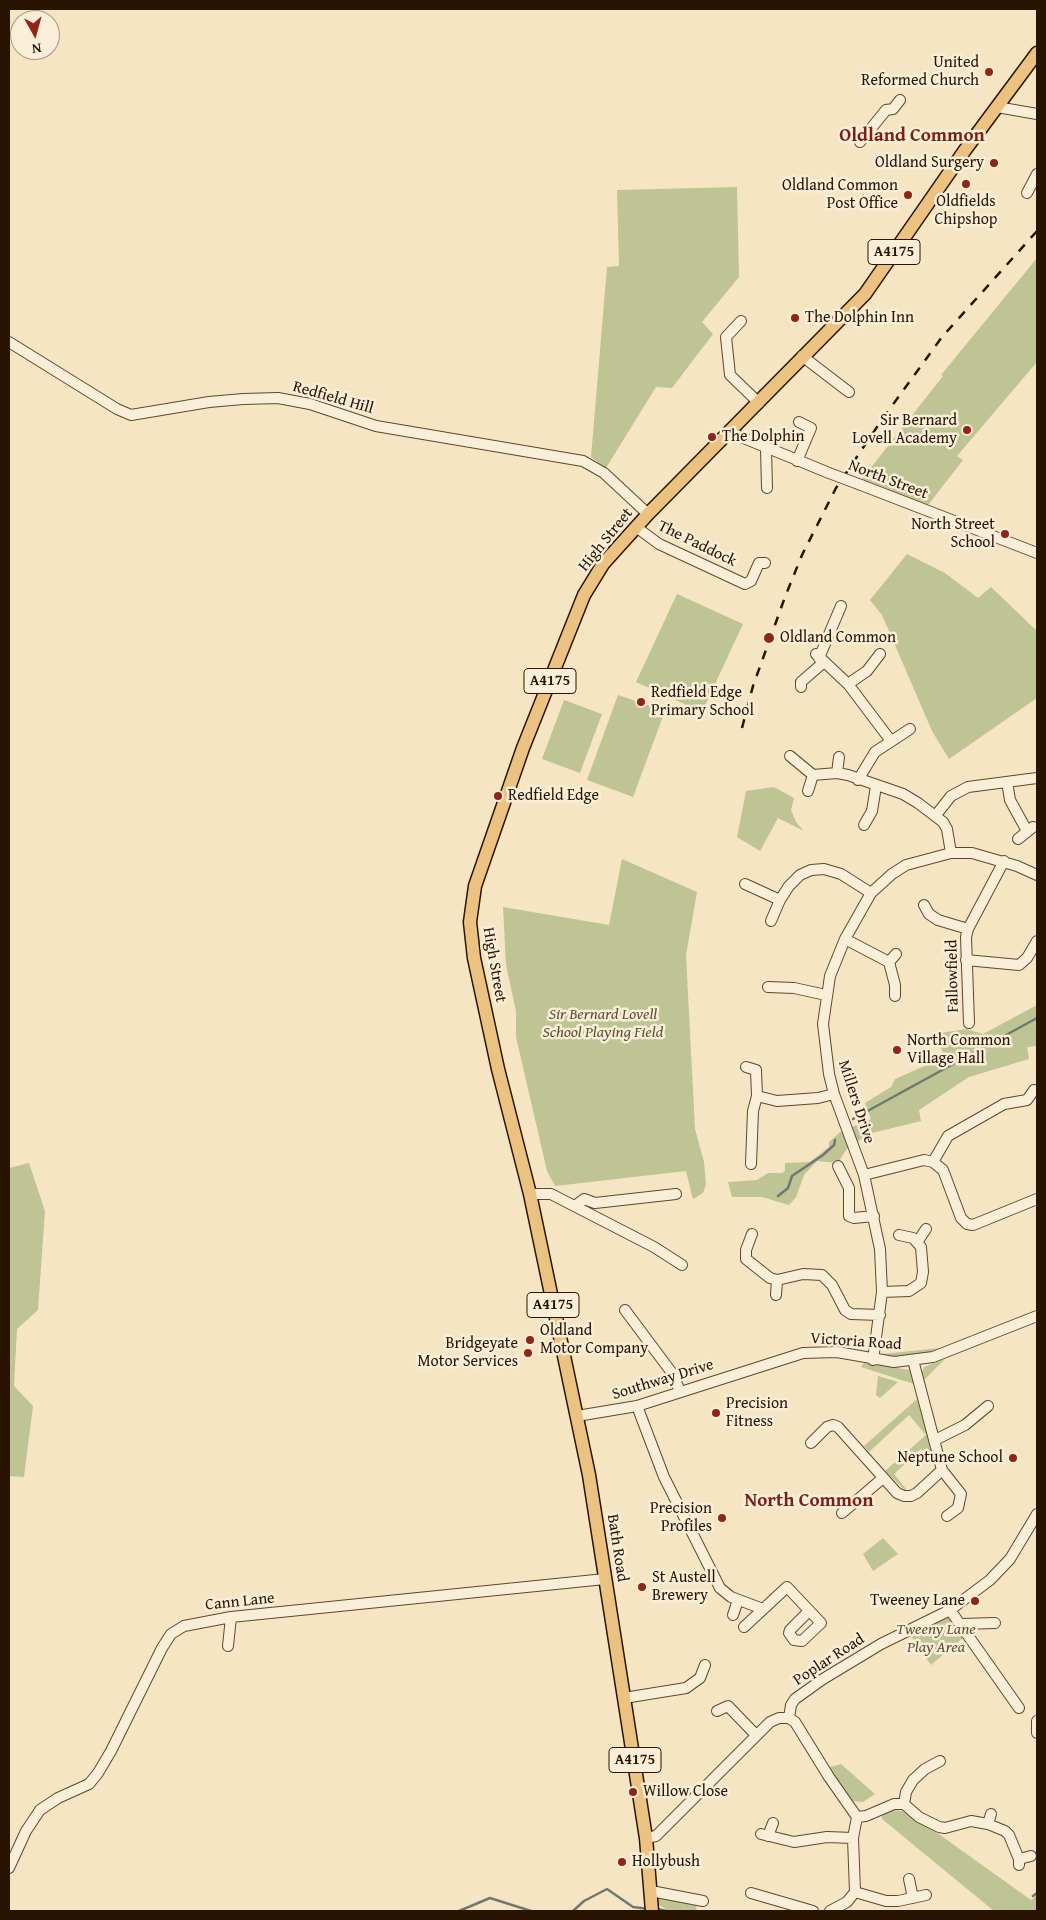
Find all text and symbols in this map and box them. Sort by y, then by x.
north arrow [10,10,60,60]
text: N [31,38,43,59]
place label: United Reformed Church [861,53,979,91]
marker: United Reformed Church [983,66,995,78]
district label: Oldland Common [839,125,985,147]
place label: Oldland Surgery [875,153,984,173]
marker: Oldland Surgery [988,157,1000,169]
place label: Oldland Common Post Office [782,176,898,214]
marker: Oldfields Chipshop [960,178,972,190]
marker: Oldland Common Post Office [902,189,914,201]
place label: Oldfields Chipshop [935,192,997,230]
road number: A4175 [868,240,920,264]
place label: The Dolphin Inn [805,308,914,328]
marker: The Dolphin Inn [789,312,801,324]
street label: Redfield Hill [290,377,376,419]
place label: Sir Bernard Lovell Academy [852,411,957,449]
marker: Sir Bernard Lovell Academy [961,424,973,436]
place label: The Dolphin [722,427,804,447]
marker: The Dolphin [706,431,718,443]
street label: North Street [845,456,931,504]
street label: High Street [575,504,637,576]
place label: North Street School [911,515,995,553]
street label: The Paddock [654,517,740,571]
marker: North Street School [999,528,1011,540]
place label: Oldland Common [780,628,896,648]
marker: Oldland Common [762,631,776,645]
road number: A4175 [524,668,576,694]
place label: Redfield Edge Primary School [651,683,754,721]
marker: Redfield Edge Primary School [635,696,647,708]
place label: Redfield Edge [508,786,599,806]
marker: Redfield Edge [492,790,504,802]
street label: High Street [478,926,510,1004]
street label: Fallowfield [943,939,963,1013]
park label: Sir Bernard Lovell School Playing Field [543,1005,663,1043]
place label: North Common Village Hall [907,1031,1011,1069]
marker: North Common Village Hall [891,1044,903,1056]
street label: Millers Drive [834,1058,878,1146]
road number: A4175 [527,1292,579,1318]
place label: Oldland Motor Company [540,1321,648,1359]
street label: Victoria Road [810,1329,902,1355]
place label: Bridgeyate Motor Services [417,1334,518,1372]
marker: Oldland Motor Company [524,1334,536,1346]
marker: Bridgeyate Motor Services [522,1347,534,1359]
street label: Southway Drive [610,1355,716,1405]
place label: Precision Fitness [726,1394,788,1432]
marker: Precision Fitness [710,1407,722,1419]
place label: Neptune School [898,1448,1003,1468]
marker: Neptune School [1007,1452,1019,1464]
district label: North Common [745,1490,873,1512]
place label: Precision Profiles [650,1499,712,1537]
marker: Precision Profiles [716,1512,728,1524]
street label: Bath Road [602,1513,632,1583]
place label: St Austell Brewery [652,1568,716,1606]
marker: St Austell Brewery [636,1581,648,1593]
street label: Cann Lane [204,1589,276,1615]
place label: Tweeney Lane [870,1591,965,1611]
marker: Tweeney Lane [969,1595,981,1607]
park label: Tweeny Lane Play Area [896,1620,976,1658]
street label: Poplar Road [790,1630,868,1690]
road number: A4175 [609,1748,661,1772]
place label: Willow Close [643,1782,728,1802]
marker: Willow Close [627,1786,639,1798]
place label: Hollybush [632,1852,700,1872]
marker: Hollybush [616,1856,628,1868]

